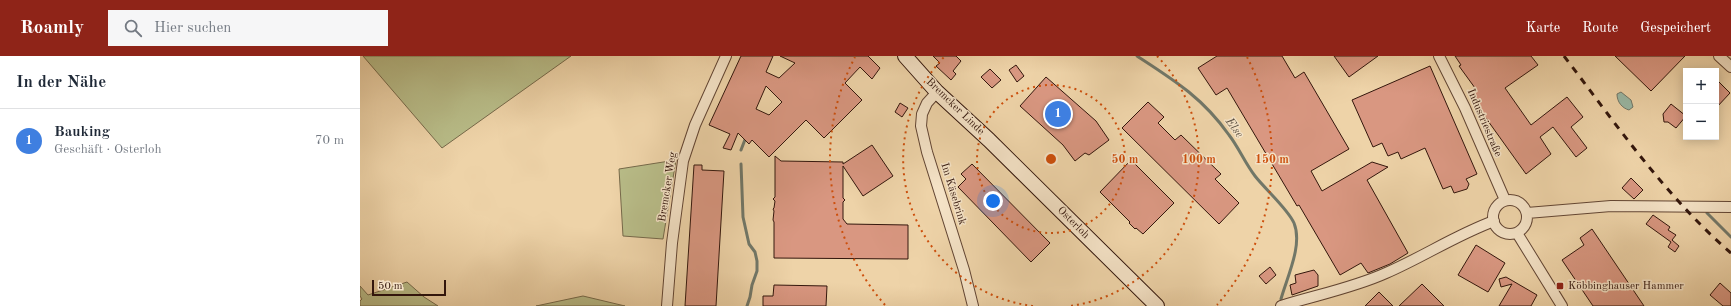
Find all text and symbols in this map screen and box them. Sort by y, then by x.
search box [108,10,388,46]
icon: search [122,17,144,39]
text: Roamly [20,19,84,38]
text: Hier suchen [154,21,231,36]
text: Karte [1526,21,1560,35]
text: Route [1582,21,1618,35]
text: Gespeichert [1640,21,1711,35]
map controls [1683,68,1719,140]
button: + [1683,68,1719,104]
text: In der Nähe [16,74,106,91]
street label: Bremcker Linde [924,77,986,137]
street label: Industriestraße [1465,87,1503,159]
pin: 1 [1045,99,1071,129]
button: − [1683,104,1719,140]
water label: Else [1222,115,1245,140]
text: Bauking [54,125,110,140]
text: 1 [25,134,33,147]
text: 70 m [315,134,344,147]
text: Geschäft · Osterloh [54,143,162,156]
street label: Bremcker Weg [657,151,679,223]
centre of rings [1044,152,1058,166]
text: 50 m [1112,153,1139,166]
text: 150 m [1255,153,1289,166]
text: 100 m [1182,154,1216,166]
street label: Im Käsebrink [938,162,968,227]
your location [983,191,1003,211]
street label: Osterloh [1055,205,1091,241]
scale bar [372,278,446,297]
text: 50 m [378,281,403,292]
marker: Köbbinghauser Hammer [1555,281,1565,291]
place label: Köbbinghauser Hammer [1568,281,1684,292]

